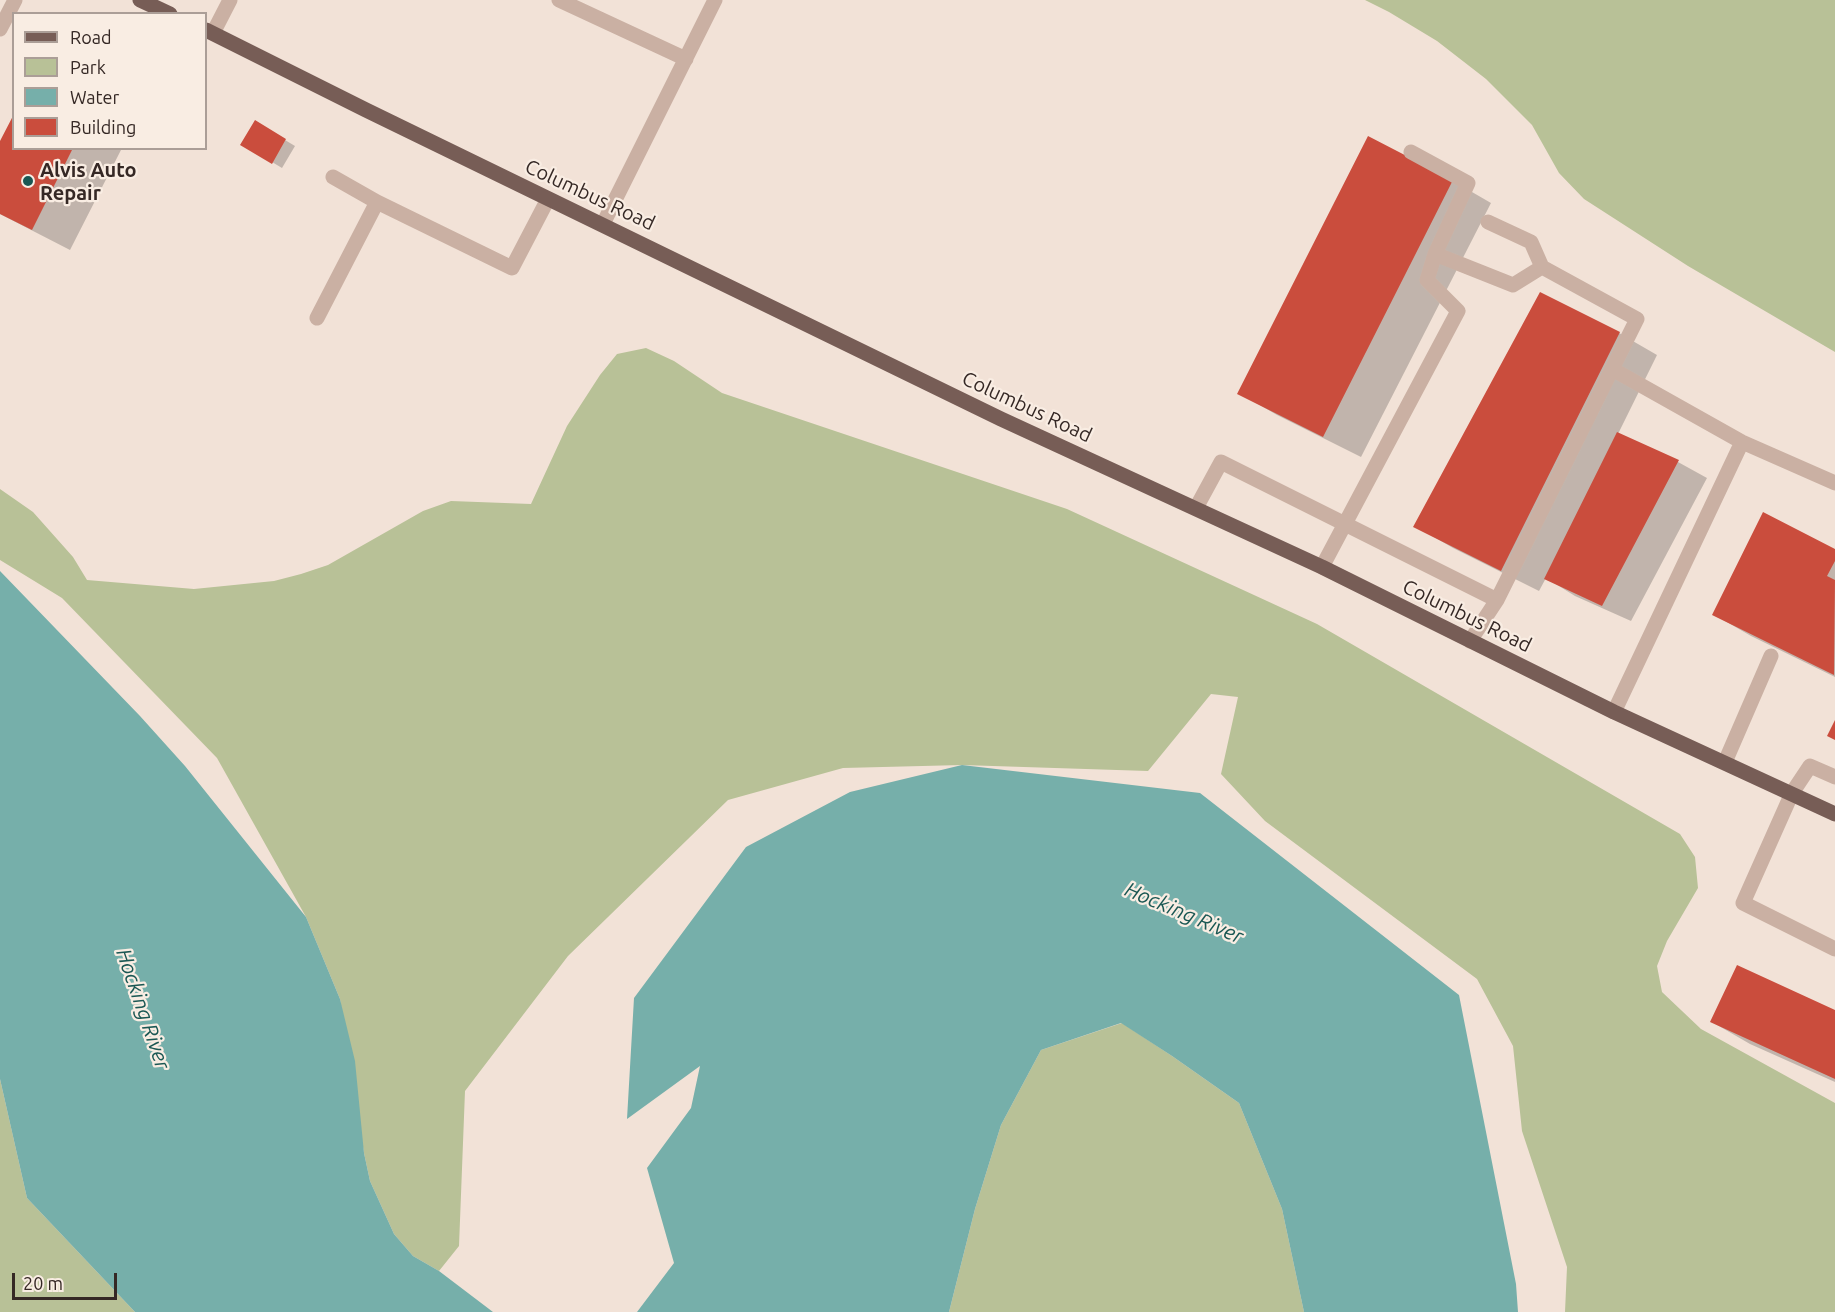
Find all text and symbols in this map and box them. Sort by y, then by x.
legend [12,12,207,150]
text: Road [70,27,112,47]
text: Park [70,57,106,77]
text: Water [70,87,119,107]
text: Building [70,117,136,137]
street label: Columbus Road [521,154,659,236]
place label: Alvis Auto Repair [40,158,136,205]
marker: Alvis Auto Repair [21,174,35,188]
street label: Columbus Road [958,366,1096,448]
street label: Columbus Road [1399,574,1535,658]
water label: Hocking River [1121,877,1247,949]
water label: Hocking River [111,945,175,1073]
scale bar [15,1261,120,1299]
text: 20 m [23,1273,63,1293]

